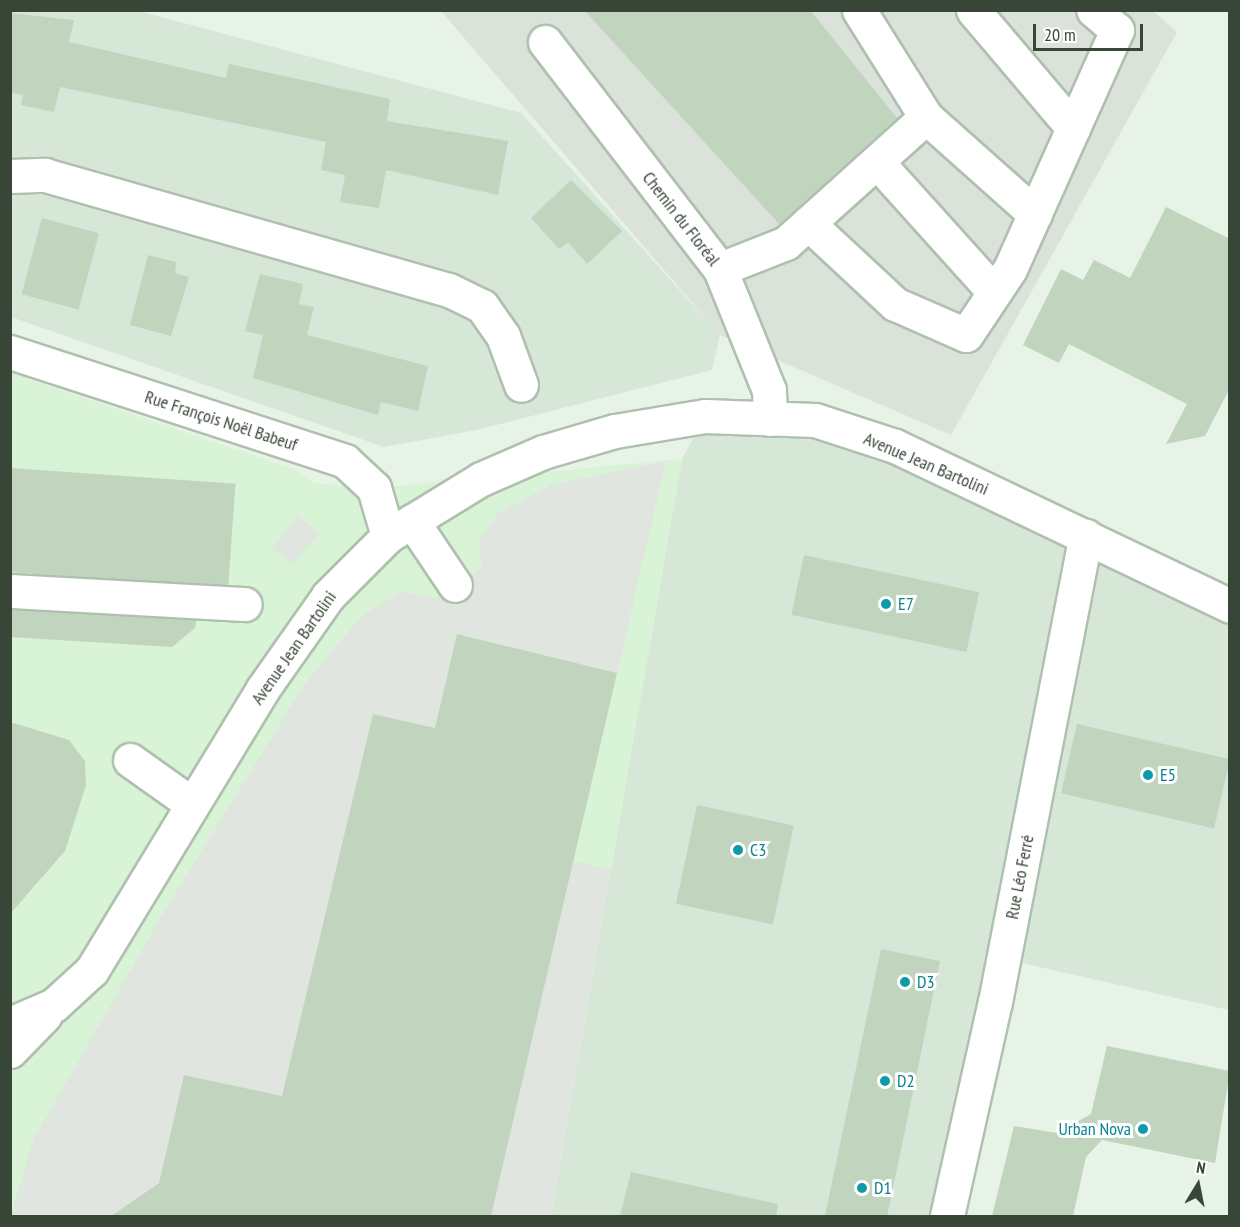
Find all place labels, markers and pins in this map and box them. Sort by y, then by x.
place label: E7 [898,593,914,615]
marker: E7 [879,597,893,611]
place label: E5 [1160,764,1176,786]
marker: E5 [1141,768,1155,782]
place label: C3 [750,839,766,861]
marker: C3 [731,843,745,857]
place label: D3 [917,971,935,993]
marker: D3 [898,975,912,989]
place label: D2 [897,1070,915,1092]
marker: D2 [878,1074,892,1088]
place label: Urban Nova [1058,1118,1131,1140]
marker: Urban Nova [1136,1122,1150,1136]
place label: D1 [874,1177,892,1199]
marker: D1 [855,1181,869,1195]

